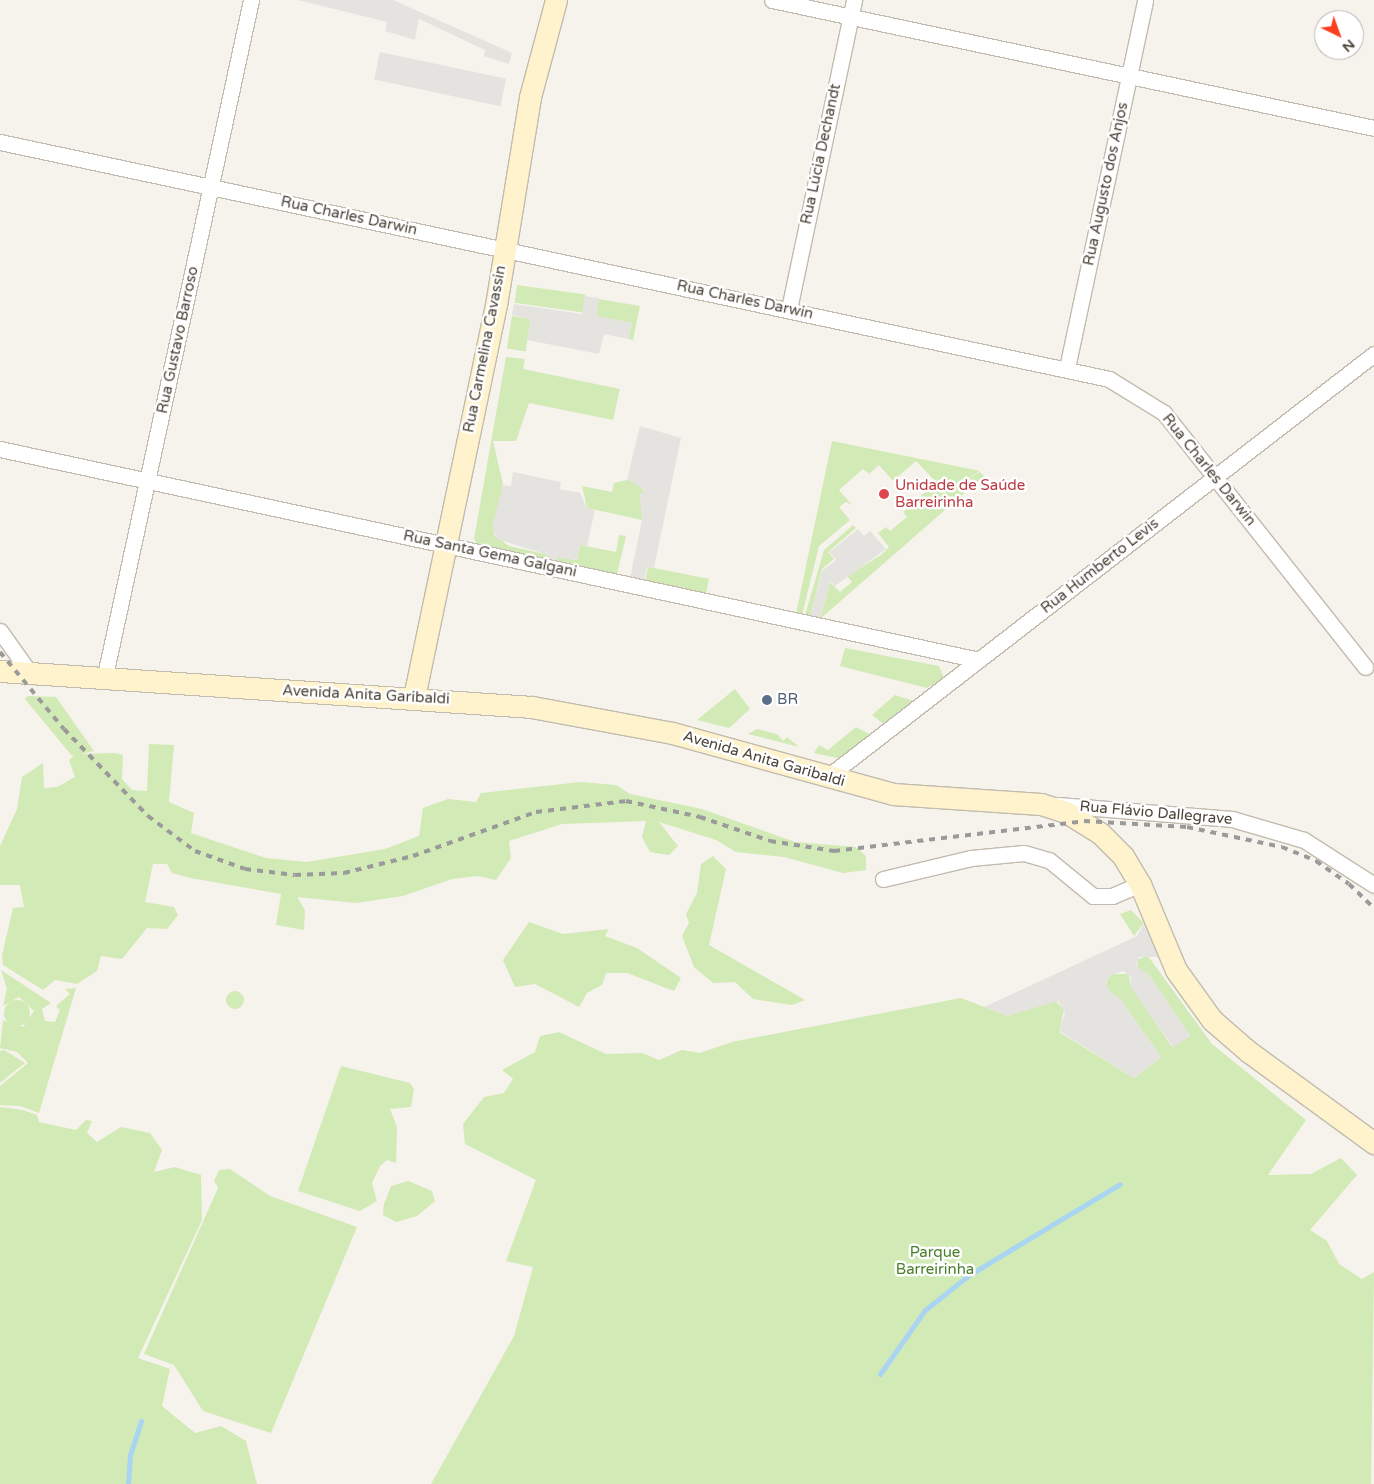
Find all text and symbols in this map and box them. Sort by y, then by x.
north arrow [1314,10,1364,60]
text: N [1339,36,1359,56]
street label: Rua Lúcia Dechandt [797,82,845,226]
street label: Rua Augusto dos Anjos [1080,101,1132,267]
street label: Rua Charles Darwin [279,193,419,239]
street label: Rua Carmelina Cavassin [460,264,510,434]
street label: Rua Gustavo Barroso [154,265,202,415]
street label: Rua Charles Darwin [675,277,815,323]
street label: Rua Charles Darwin [1158,410,1260,530]
place label: Unidade de Saúde Barreirinha [895,476,1025,511]
marker: Unidade de Saúde Barreirinha [877,487,891,501]
street label: Rua Humberto Levis [1038,514,1162,618]
street label: Rua Santa Gema Galgani [402,527,578,581]
street label: Avenida Anita Garibaldi [282,682,450,708]
place label: BR [777,691,798,709]
marker: BR [761,694,773,706]
street label: Avenida Anita Garibaldi [681,727,847,791]
street label: Rua Flávio Dallegrave [1079,797,1233,829]
park label: Parque Barreirinha [896,1243,974,1278]

